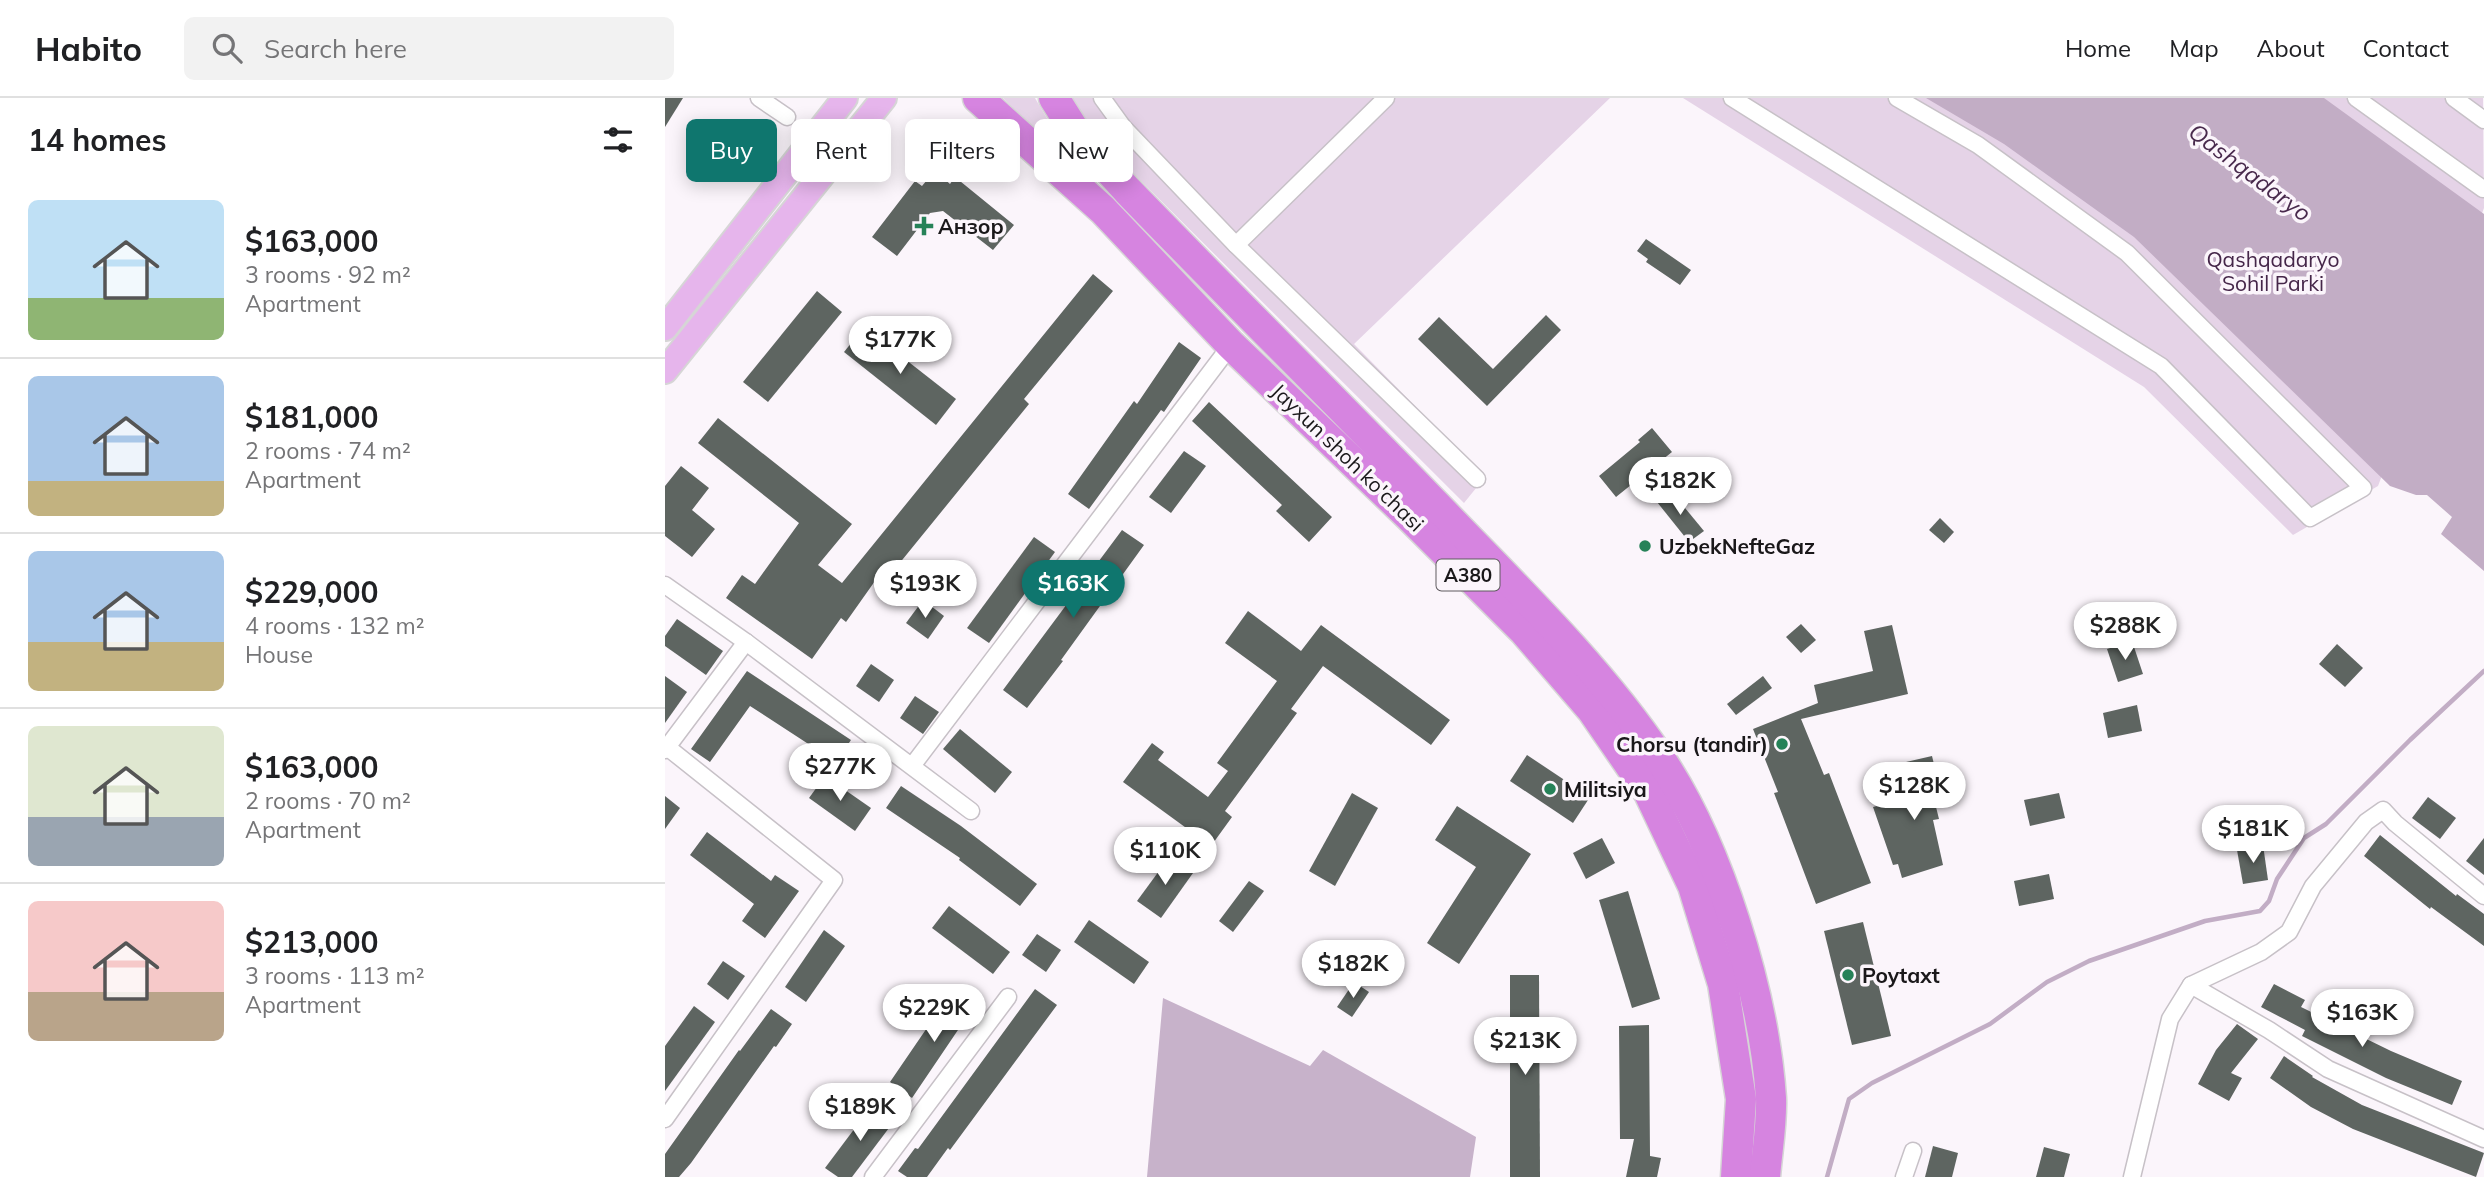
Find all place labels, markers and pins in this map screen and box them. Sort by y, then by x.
place label: Анзор [938,213,1004,239]
marker: Анзор [916,218,932,234]
pin: $177K [851,316,949,376]
pin: $182K [1631,458,1729,517]
place label: UzbekNefteGaz [1659,533,1815,559]
marker: UzbekNefteGaz [1637,538,1653,554]
pin: $193K [876,560,974,620]
pin: $163K [1024,560,1122,620]
pin: $288K [2076,602,2174,662]
place label: Chorsu (tandir) [1616,731,1768,757]
marker: Chorsu (tandir) [1774,736,1790,752]
pin: $277K [791,744,889,803]
pin: $128K [1865,762,1963,822]
place label: Militsiya [1564,776,1647,802]
marker: Militsiya [1542,781,1558,797]
pin: $181K [2204,806,2302,865]
pin: $110K [1116,828,1214,887]
pin: $182K [1304,940,1402,1000]
place label: Poytaxt [1862,962,1940,988]
marker: Poytaxt [1840,967,1856,983]
pin: $229K [885,984,983,1044]
pin: $163K [2313,990,2411,1049]
pin: $213K [1476,1018,1574,1077]
pin: $189K [811,1084,909,1143]

